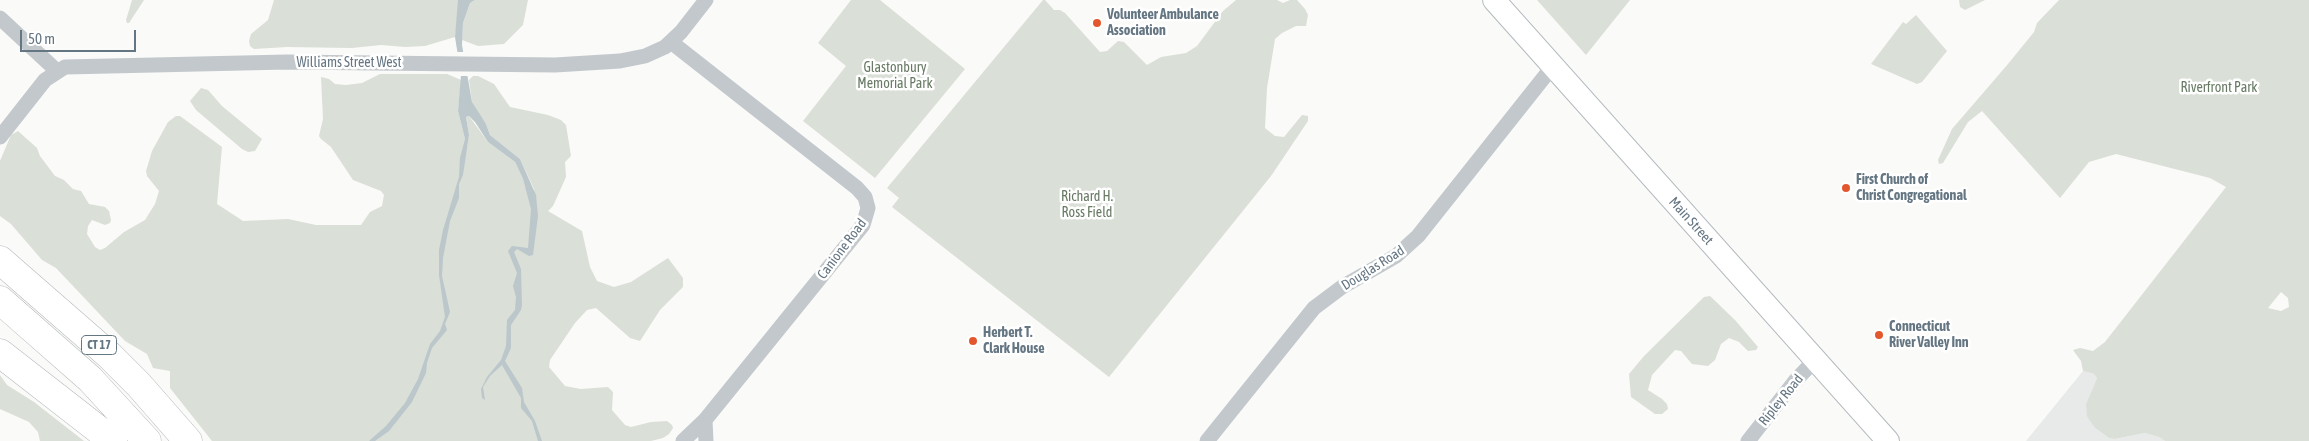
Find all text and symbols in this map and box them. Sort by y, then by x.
place label: Volunteer Ambulance Association [1107,7,1219,40]
marker: Volunteer Ambulance Association [1091,17,1103,29]
scale bar [22,20,139,52]
text: 50 m [28,30,55,47]
street label: Williams Street West [296,55,402,71]
park label: Glastonbury Memorial Park [857,60,933,92]
park label: Riverfront Park [2181,80,2257,96]
place label: First Church of Christ Congregational [1856,172,1967,204]
marker: First Church of Christ Congregational [1840,182,1852,194]
park label: Richard H. Ross Field [1061,189,1113,222]
street label: Main Street [1665,194,1717,248]
street label: Canione Road [814,216,870,282]
street label: Douglas Road [1338,242,1408,294]
place label: Connecticut River Valley Inn [1889,319,1969,352]
place label: Herbert T. Clark House [983,325,1045,358]
marker: Connecticut River Valley Inn [1873,329,1885,341]
marker: Herbert T. Clark House [967,335,979,347]
road number: CT 17 [82,336,116,354]
street label: Ripley Road [1755,371,1807,429]

